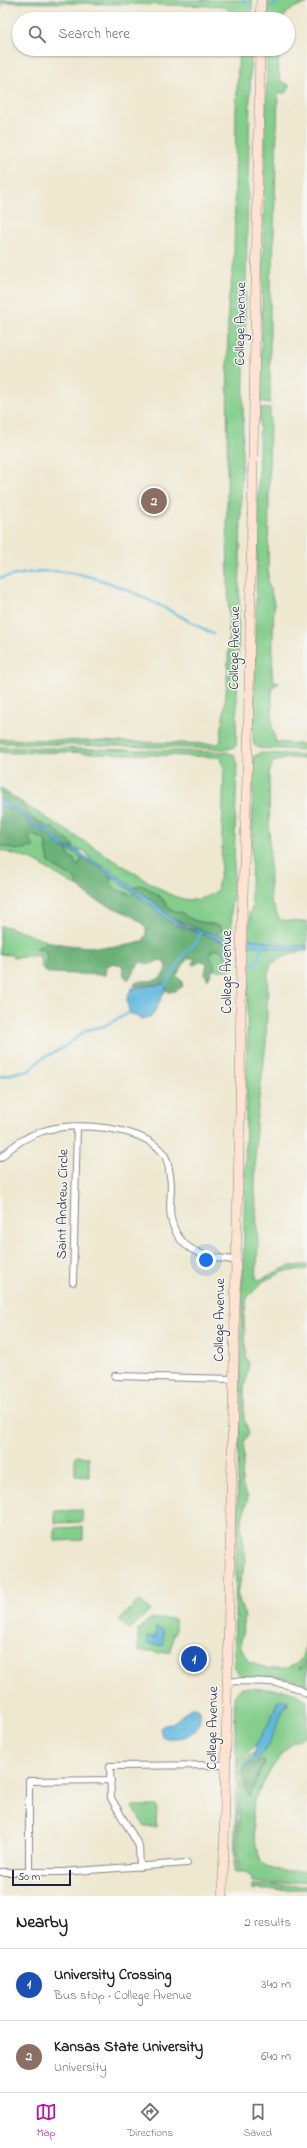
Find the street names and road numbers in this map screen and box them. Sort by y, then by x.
street label: College Avenue [230,281,253,366]
street label: College Avenue [224,605,247,690]
street label: College Avenue [217,930,239,1014]
street label: Saint Andrew Circle [52,1148,74,1259]
street label: College Avenue [209,1277,232,1362]
street label: College Avenue [202,1685,225,1770]

